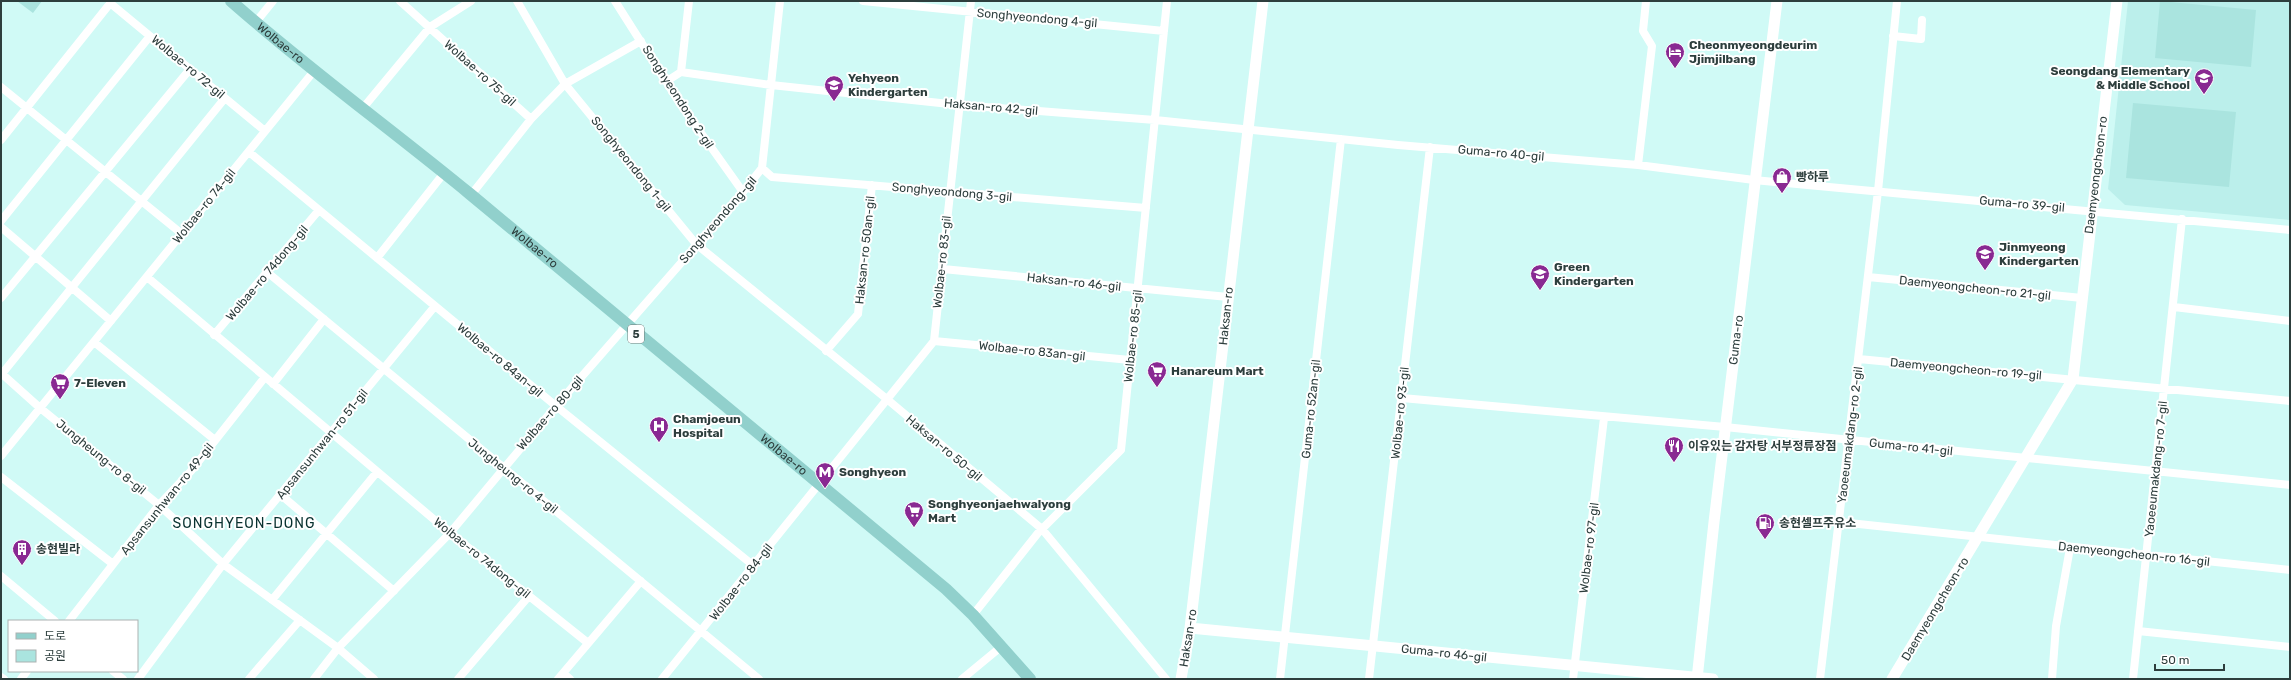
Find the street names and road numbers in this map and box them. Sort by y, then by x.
street label: Songhyeondong 4-gil [976,6,1098,30]
street label: Wolbae-ro [254,20,307,67]
street label: Wolbae-ro 72-gil [148,32,228,102]
street label: Wolbae-ro 75-gil [441,37,519,109]
street label: Songhyeondong 2-gil [639,43,717,151]
street label: Haksan-ro 42-gil [943,96,1039,118]
street label: Songhyeondong 1-gil [588,114,674,215]
street label: Daemyeongcheon-ro [2082,115,2110,235]
street label: Guma-ro 40-gil [1457,142,1545,164]
street label: Wolbae-ro 74-gil [170,166,238,246]
street label: Songhyeondong-gil [676,174,760,266]
street label: Songhyeondong 3-gil [891,180,1013,204]
street label: Guma-ro 39-gil [1979,193,2065,215]
street label: Haksan-ro 50an-gil [852,195,878,305]
street label: Wolbae-ro 83-gil [930,215,954,309]
street label: Wolbae-ro 74dong-gil [223,222,311,324]
street label: Wolbae-ro [508,224,561,271]
street label: Haksan-ro 46-gil [1026,270,1122,294]
street label: Daemyeongcheon-ro 21-gil [1898,273,2052,303]
street label: Haksan-ro [1216,286,1236,346]
street label: Wolbae-ro 85-gil [1121,289,1145,383]
street label: Guma-ro [1726,314,1746,366]
street label: Wolbae-ro 84an-gil [454,320,546,400]
road number: 5 [628,325,644,343]
street label: Wolbae-ro 83an-gil [978,338,1086,364]
street label: Daemyeongcheon-ro 19-gil [1890,355,2043,383]
street label: Guma-ro 52an-gil [1299,359,1323,459]
street label: Wolbae-ro 93-gil [1388,366,1412,460]
street label: Yaoeeumakdang-ro 2-gil [1835,366,1865,504]
street label: Wolbae-ro 80-gil [514,373,586,453]
street label: Apsansunhwan-ro 51-gil [273,386,371,502]
street label: Yaoeeumakdang-ro 7-gil [2142,400,2170,538]
street label: Haksan-ro 50-gil [903,412,985,484]
street label: Jungheung-ro 8-gil [53,416,149,498]
street label: Wolbae-ro [757,431,810,478]
street label: Jungheung-ro 4-gil [465,436,561,516]
street label: Guma-ro 41-gil [1869,436,1954,458]
street label: Apsansunhwan-ro 49-gil [118,440,216,558]
street label: Wolbae-ro 97-gil [1576,502,1602,594]
street label: Wolbae-ro 74dong-gil [431,515,533,601]
street label: Daemyeongcheon-ro 16-gil [2057,539,2211,569]
street label: Wolbae-ro 84-gil [707,541,775,623]
street label: Daemyeongcheon-ro [1898,555,1972,663]
street label: Haksan-ro [1177,608,1200,668]
street label: Guma-ro 46-gil [1400,642,1488,664]

